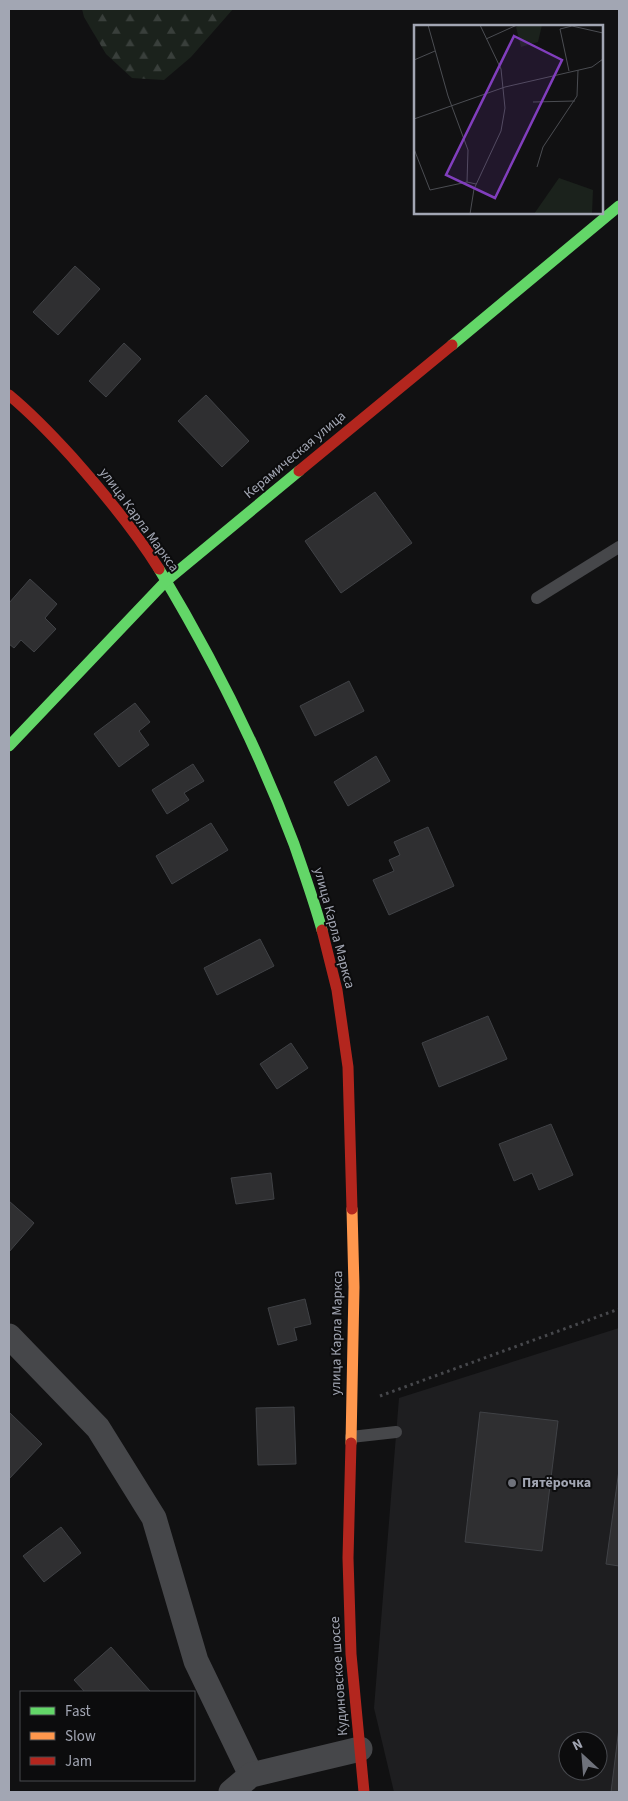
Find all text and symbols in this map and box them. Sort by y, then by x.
inset map [414,25,603,214]
street label: Керамическая улица [240,406,350,504]
street label: улица Карла Маркса [94,464,184,576]
street label: улица Карла Маркса [308,865,360,991]
street label: улица Карла Маркса [326,1270,348,1396]
place label: Пятёрочка [522,1473,591,1493]
marker: Пятёрочка [506,1477,518,1489]
street label: Кудиновское шоссе [325,1615,353,1736]
legend [20,1691,195,1781]
text: Fast [65,1701,91,1722]
text: Slow [65,1726,96,1747]
north arrow [558,1731,608,1781]
text: N [569,1734,586,1756]
text: Jam [65,1751,92,1772]

